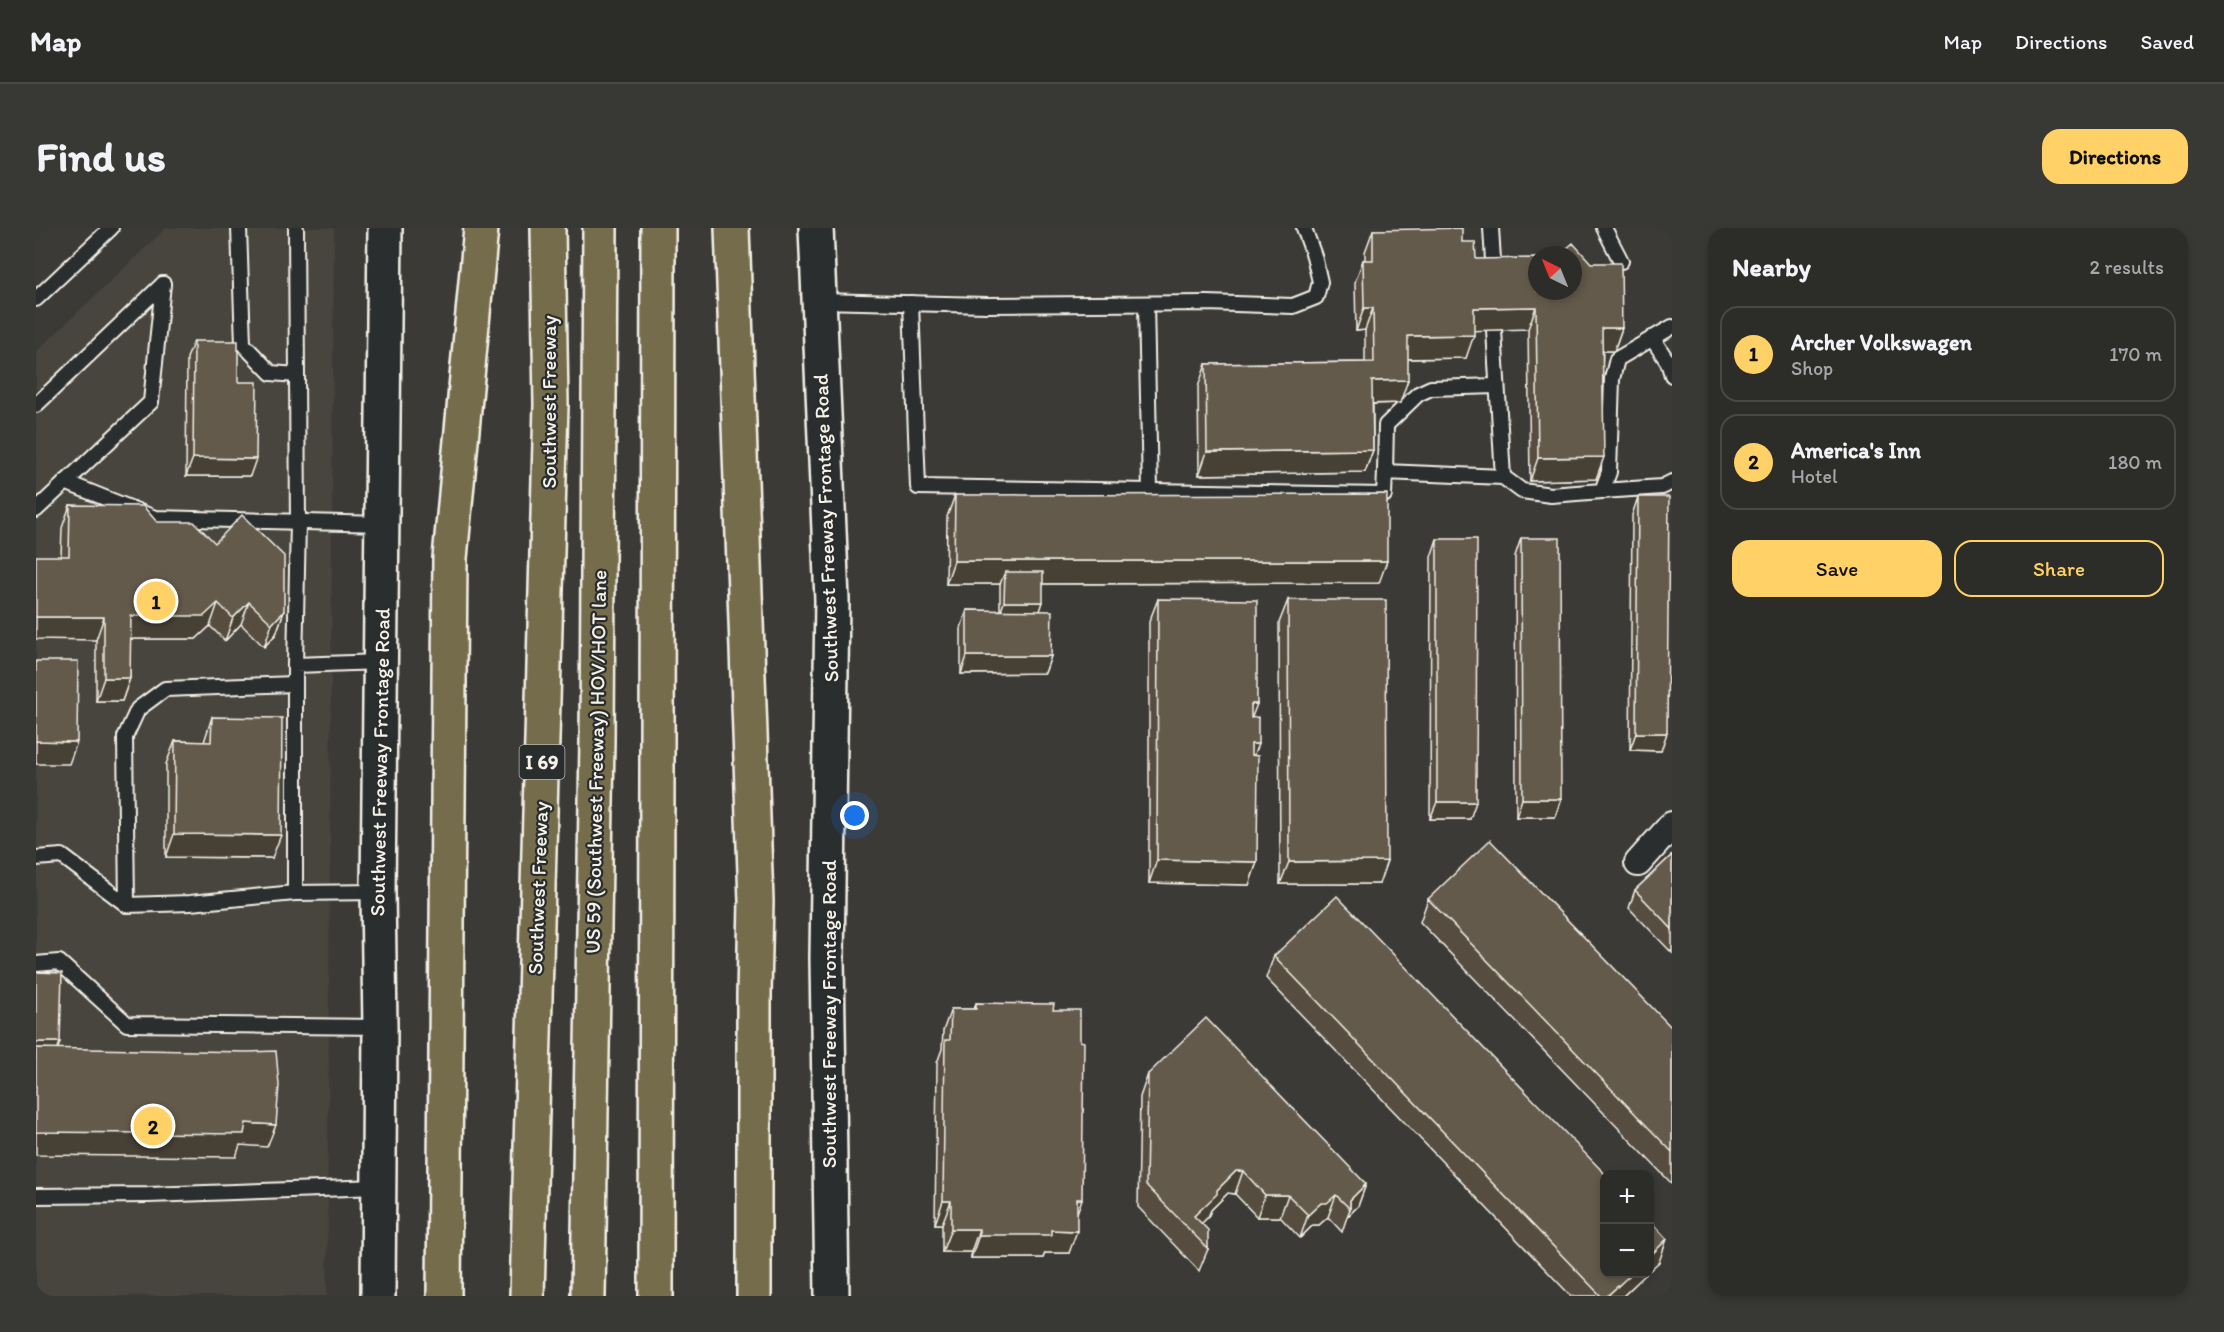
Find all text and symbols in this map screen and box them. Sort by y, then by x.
text: Map [30,24,81,58]
text: Map [1944,29,1982,54]
text: Directions [2015,29,2107,54]
text: Saved [2140,29,2194,54]
button: Directions [2042,129,2188,184]
text: Find us [36,131,166,182]
north arrow [1528,246,1582,300]
text: Nearby [1732,251,1811,283]
text: 2 results [2090,255,2164,279]
street label: Southwest Freeway [536,315,561,489]
text: Archer Volkswagen [1791,329,1972,356]
text: 1 [1749,342,1758,366]
text: 170 m [2109,342,2162,366]
text: Shop [1791,356,1833,380]
street label: Southwest Freeway Frontage Road [808,373,843,683]
text: America's Inn [1791,437,1921,464]
text: 2 [1748,450,1759,474]
text: 180 m [2108,450,2162,474]
text: Hotel [1791,464,1838,488]
button: Save [1732,540,1942,597]
button: Share [1954,540,2164,597]
street label: US 59 (Southwest Freeway) HOV/HOT lane [580,570,611,954]
pin: 1 [136,578,176,623]
street label: Southwest Freeway Frontage Road [364,607,395,917]
road number: I 69 [520,745,564,779]
street label: Southwest Freeway [522,801,553,975]
your location [840,801,869,830]
street label: Southwest Freeway Frontage Road [816,859,841,1168]
pin: 2 [134,1104,172,1148]
map controls [1600,1170,1654,1278]
button: + [1600,1170,1654,1224]
button: − [1600,1224,1654,1278]

